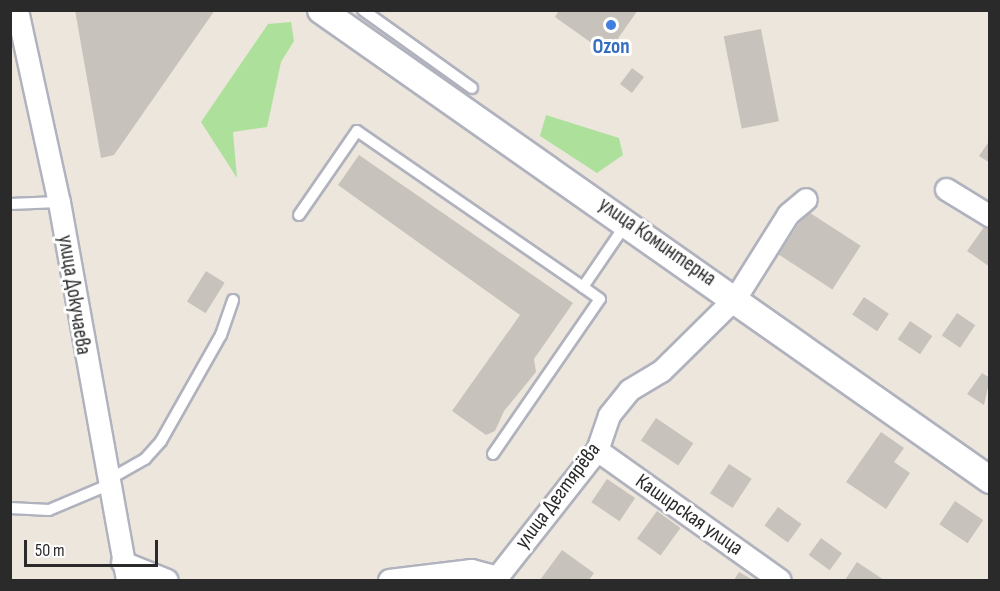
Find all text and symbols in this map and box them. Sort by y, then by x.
marker: Ozon [604,18,618,32]
place label: Ozon [592,34,630,60]
street label: улица Коминтерна [593,192,721,292]
street label: улица Докучаева [52,233,96,357]
street label: улица Дегтярёва [510,438,606,554]
street label: Каширская улица [631,469,747,561]
scale bar [27,528,160,566]
text: 50 m [35,540,65,561]

